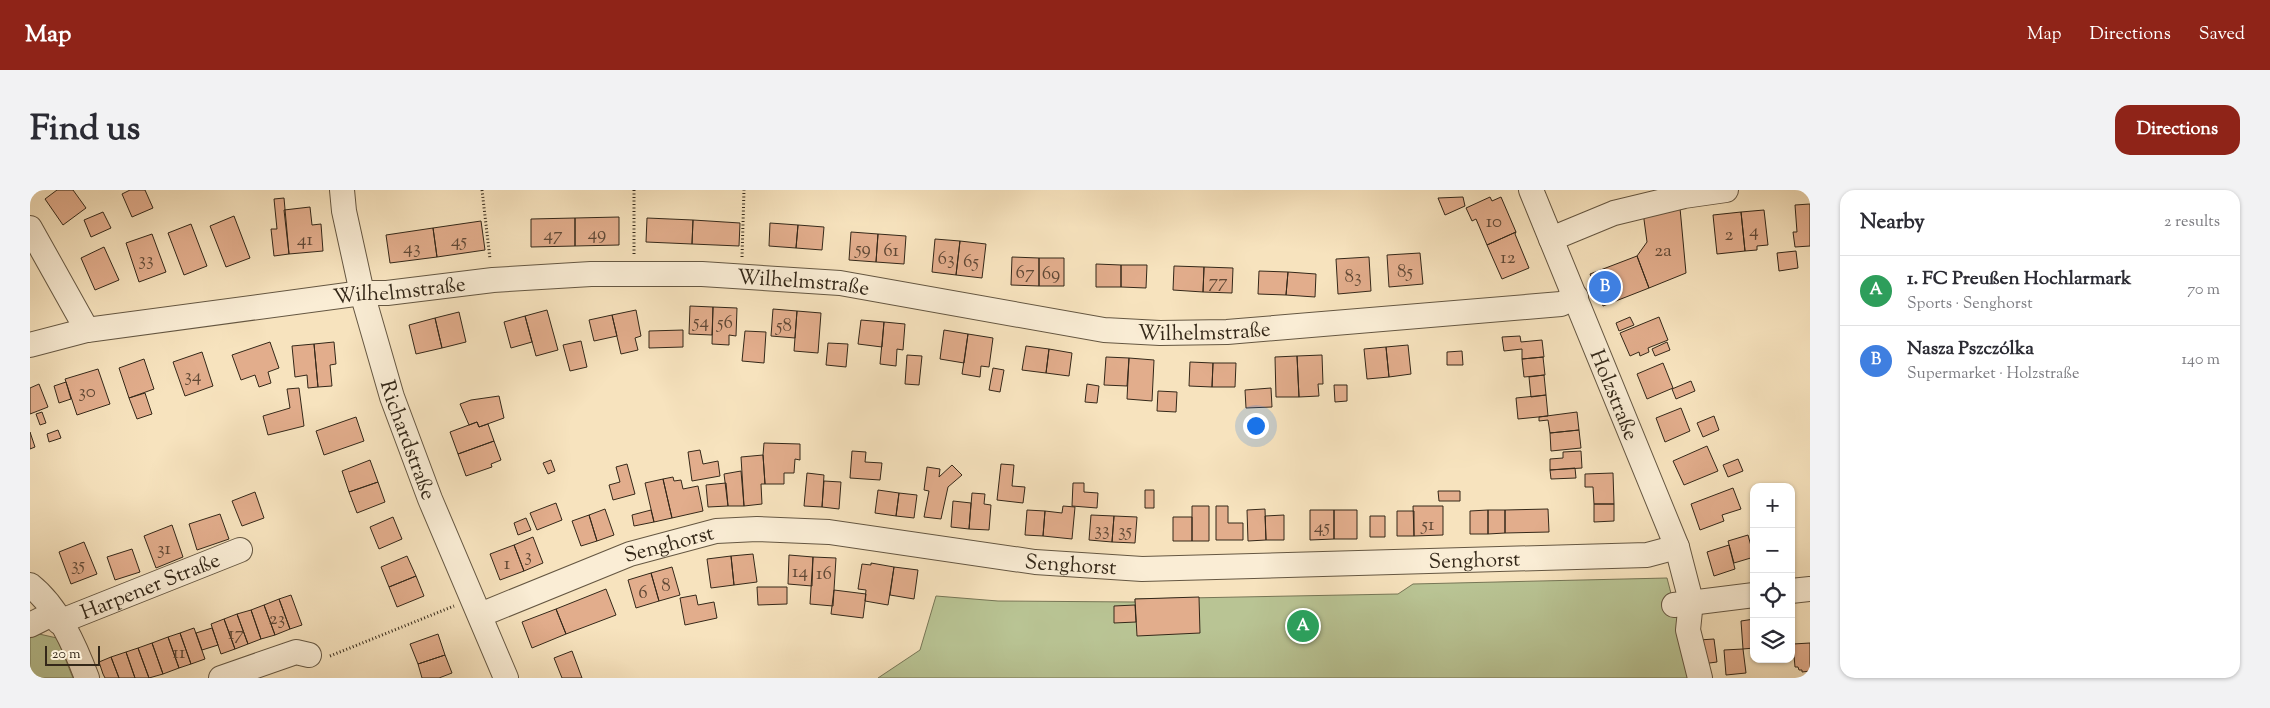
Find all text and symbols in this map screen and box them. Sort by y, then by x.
text: Map [25,18,71,52]
text: Map [2027,22,2062,48]
text: Directions [2090,22,2171,48]
text: Saved [2199,22,2245,48]
text: Find us [30,105,140,156]
button: Directions [2115,105,2240,155]
text: Nearby [1860,208,1925,238]
house number: 10 [1486,209,1502,236]
text: 2 results [2164,211,2220,234]
house number: 4 [1749,218,1759,245]
house number: 49 [588,221,606,248]
house number: 47 [543,222,563,249]
house number: 2 [1725,222,1734,249]
house number: 41 [297,227,314,254]
house number: 45 [451,228,468,255]
house number: 43 [403,235,421,262]
house number: 59 [854,236,871,263]
house number: 61 [883,238,899,265]
house number: 2a [1654,238,1672,265]
house number: 12 [1500,245,1516,272]
house number: 63 [937,246,955,273]
house number: 33 [138,247,154,274]
house number: 65 [963,249,979,276]
house number: 85 [1397,259,1414,286]
house number: 67 [1016,260,1035,287]
house number: 69 [1042,261,1060,288]
street label: Wilhelmstraße [736,263,872,305]
house number: 83 [1344,264,1362,291]
text: 1. FC Preußen Hochlarmark [1907,266,2131,293]
pin: B [1589,268,1621,306]
house number: 77 [1208,269,1228,296]
street label: Wilhelmstraße [332,270,467,314]
text: A [1870,279,1883,302]
text: 70 m [2187,279,2220,302]
text: Sports · Senghorst [1907,293,2033,316]
house number: 54 [692,309,709,336]
house number: 56 [716,310,733,337]
house number: 58 [775,313,792,340]
street label: Wilhelmstraße [1137,315,1272,350]
text: Nasza Pszczólka [1907,336,2034,363]
street label: Holzstraße [1581,345,1645,445]
text: B [1871,349,1881,372]
text: 140 m [2182,349,2220,372]
house number: 34 [184,363,202,390]
text: Supermarket · Holzstraße [1907,363,2079,386]
street label: Richardstraße [371,377,442,505]
house number: 30 [78,379,96,406]
your location [1243,413,1269,439]
map controls [1750,483,1795,663]
button: + [1750,483,1795,528]
house number: 51 [1421,512,1435,539]
house number: 45 [1314,514,1331,541]
house number: 33 [1094,517,1110,544]
house number: 35 [1118,518,1133,545]
street label: Senghorst [621,519,717,572]
button: − [1750,528,1795,573]
house number: 31 [157,536,172,563]
house number: 3 [524,543,532,570]
street label: Harpener Straße [77,546,225,629]
street label: Senghorst [1428,546,1521,578]
street label: Senghorst [1023,548,1117,584]
house number: 1 [504,551,511,578]
house number: 35 [71,552,86,579]
house number: 14 [792,559,808,586]
house number: 16 [816,561,832,588]
house number: 8 [661,573,671,600]
button: locate [1750,573,1795,618]
house number: 6 [638,580,648,607]
house number: 23 [269,606,285,633]
pin: A [1287,607,1319,645]
button: layers [1750,618,1795,663]
house number: 17 [228,621,244,648]
house number: 11 [173,640,186,667]
scale bar [45,643,100,666]
text: 20 m [52,645,81,665]

